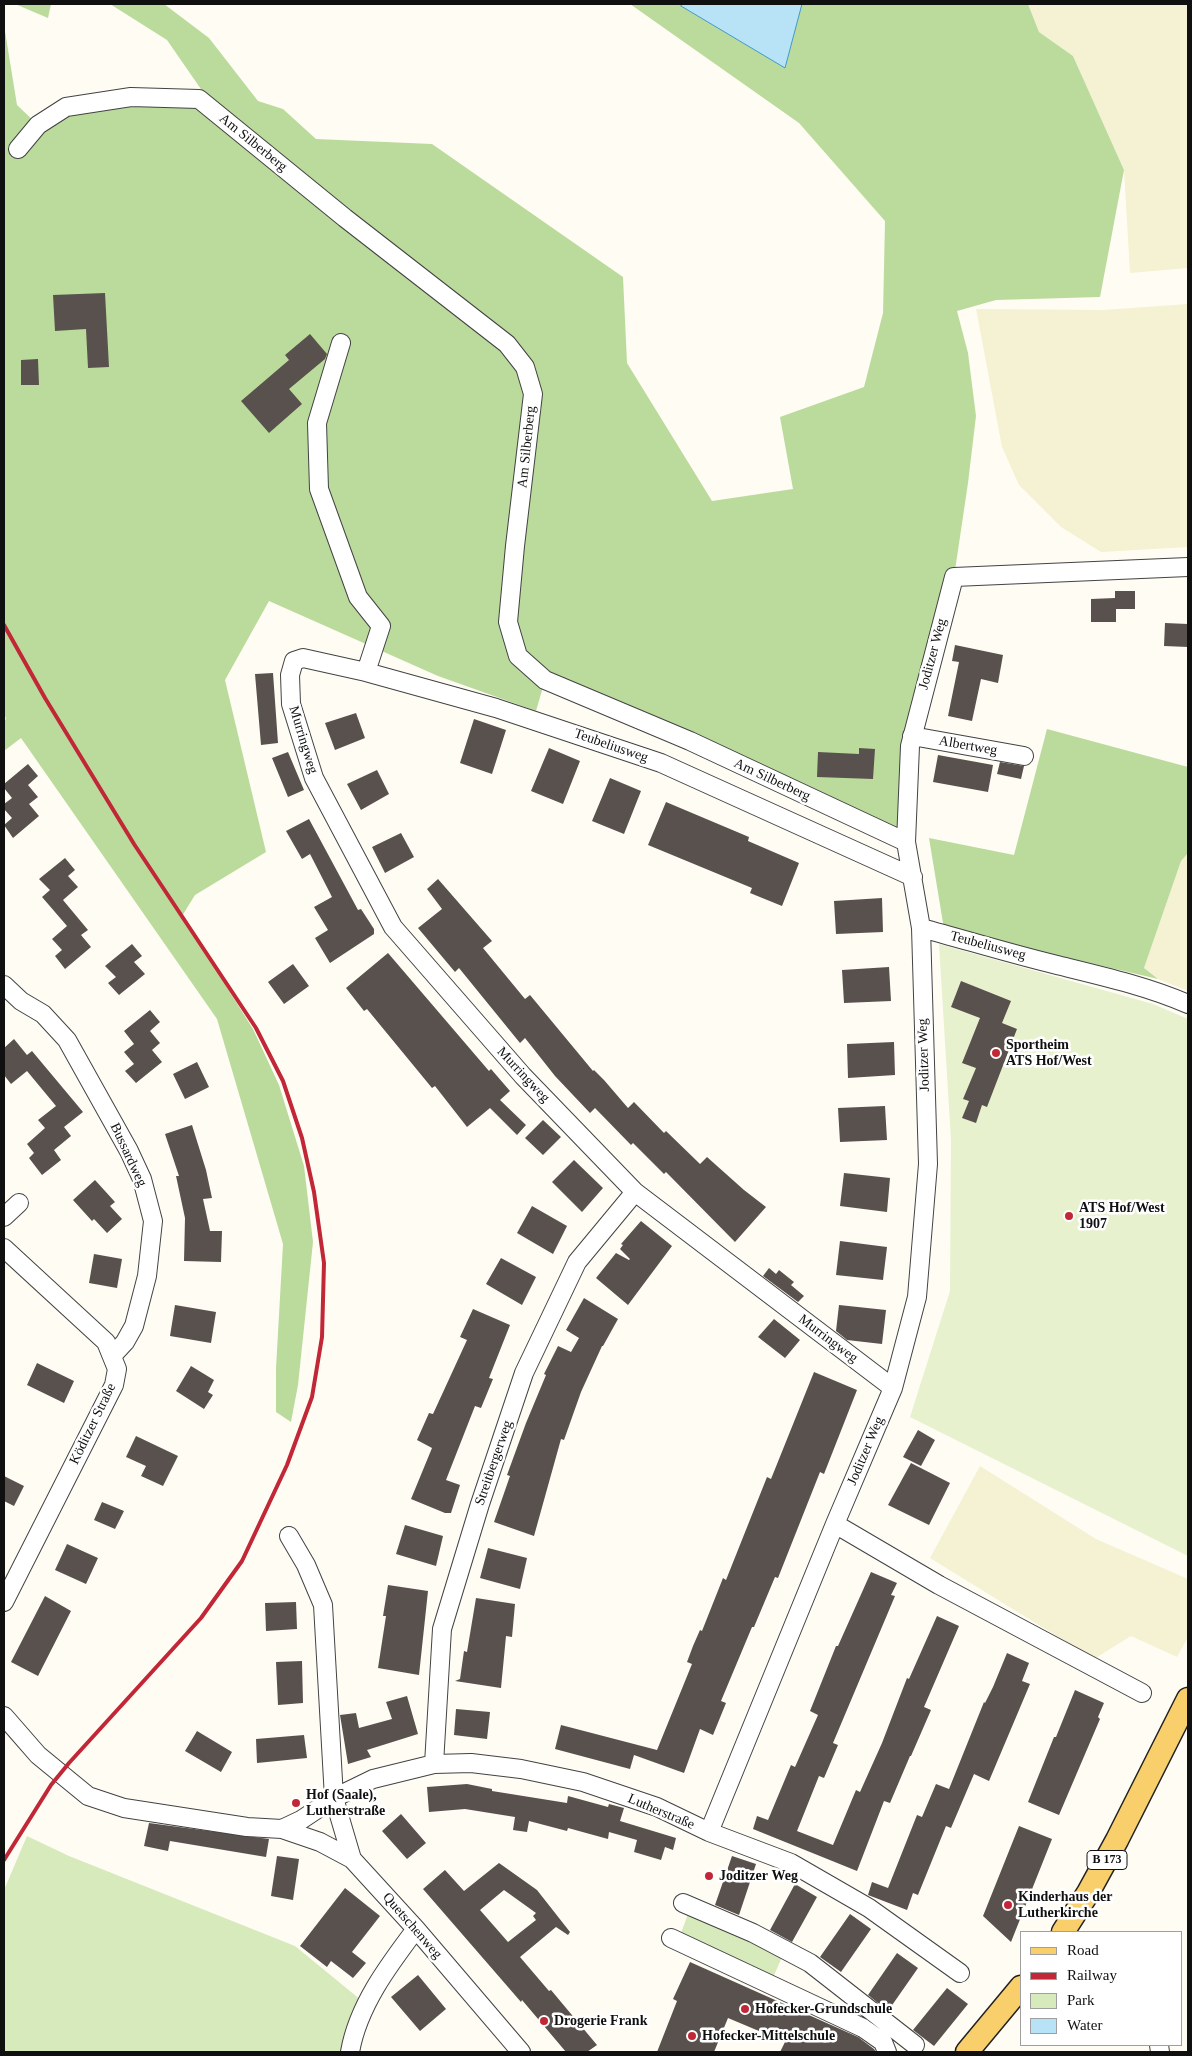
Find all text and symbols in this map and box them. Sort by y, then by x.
street label: Am Silberberg [216,110,290,176]
street label: Am Silberberg [514,405,540,489]
street label: Joditzer Weg [915,617,951,691]
street label: Murringweg [285,704,321,776]
street label: Teubeliusweg [572,725,650,767]
street label: Albertweg [937,733,999,759]
street label: Am Silberberg [731,755,813,805]
street label: Teubeliusweg [948,928,1028,964]
street label: Joditzer Weg [914,1018,934,1092]
place label: Sportheim ATS Hof/West [1006,1037,1092,1070]
street label: Murringweg [493,1044,553,1106]
marker: Sportheim ATS Hof/West [990,1047,1002,1059]
street label: Bussardweg [106,1120,150,1190]
place label: ATS Hof/West 1907 [1079,1200,1165,1232]
marker: ATS Hof/West 1907 [1063,1210,1075,1222]
street label: Murringweg [795,1311,861,1367]
street label: Köditzer Straße [66,1381,120,1467]
street label: Joditzer Weg [844,1414,888,1488]
street label: Streitbergerweg [472,1418,516,1508]
place label: Hof (Saale), Lutherstraße [306,1787,385,1820]
street label: Lutherstraße [625,1790,697,1834]
marker: Hof (Saale), Lutherstraße [290,1797,302,1809]
road number: B 173 [1087,1850,1127,1870]
place label: Joditzer Weg [719,1868,798,1884]
marker: Joditzer Weg [703,1870,715,1882]
street label: Quetschenweg [379,1889,445,1963]
place label: Kinderhaus der Lutherkirche [1018,1889,1113,1921]
marker: Kinderhaus der Lutherkirche [1002,1899,1014,1911]
legend [1020,1931,1182,2046]
text: Road [1067,1942,1099,1958]
text: Railway [1067,1967,1117,1983]
text: Park [1067,1992,1095,2008]
place label: Hofecker-Grundschule [755,2001,892,2017]
marker: Hofecker-Grundschule [739,2003,751,2015]
place label: Drogerie Frank [554,2013,647,2029]
marker: Drogerie Frank [538,2015,550,2027]
text: Water [1067,2017,1102,2033]
place label: Hofecker-Mittelschule [702,2028,835,2044]
marker: Hofecker-Mittelschule [686,2030,698,2042]

